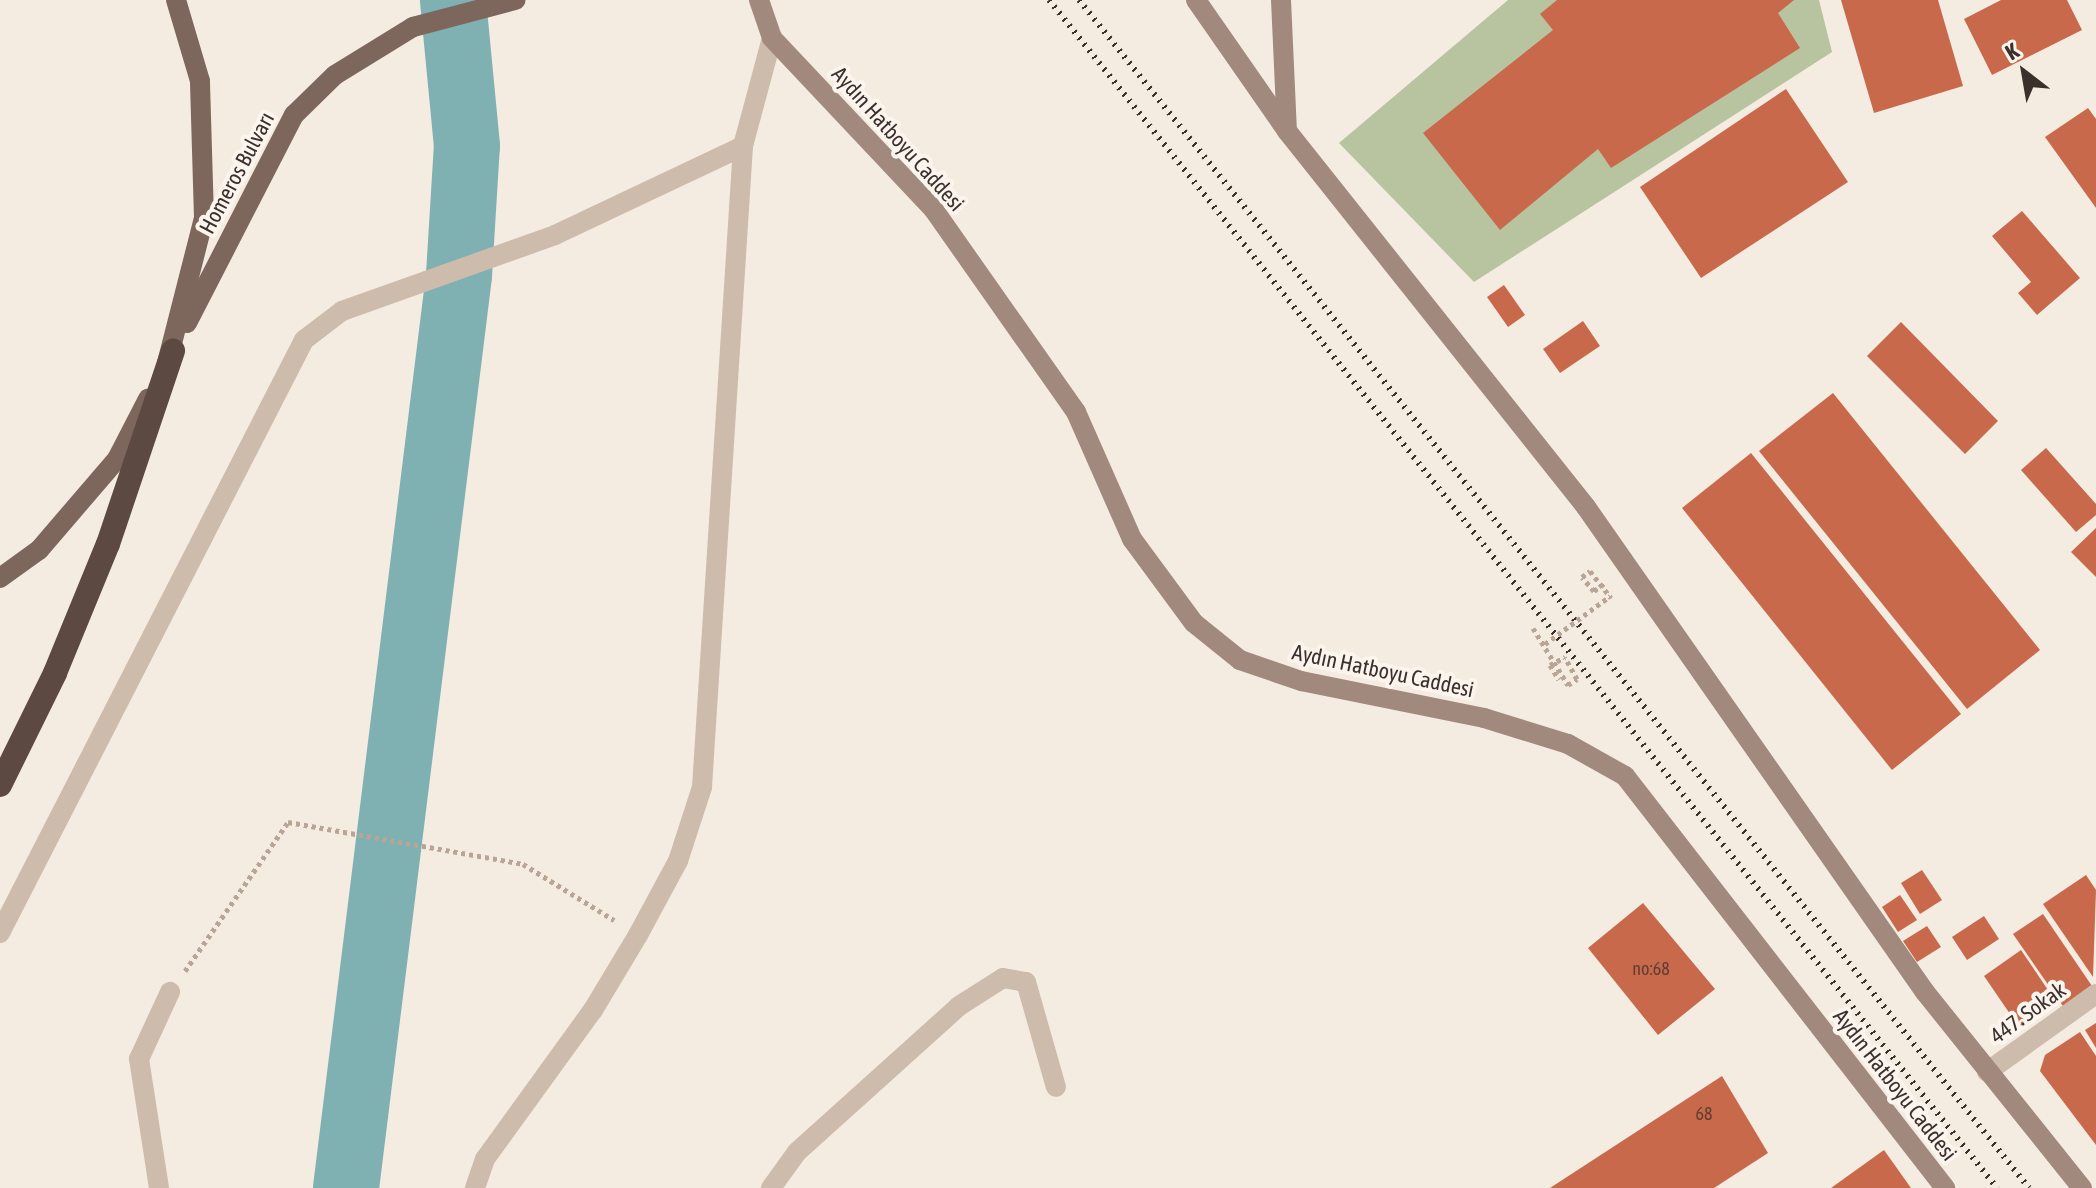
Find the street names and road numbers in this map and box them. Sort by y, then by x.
street label: Aydın Hatboyu Caddesi [826,61,970,217]
street label: Homeros Bulvarı [194,108,280,238]
street label: Aydın Hatboyu Caddesi [1290,639,1476,703]
street label: 447. Sokak [1985,977,2071,1049]
street label: Aydın Hatboyu Caddesi [1828,1004,1962,1166]

